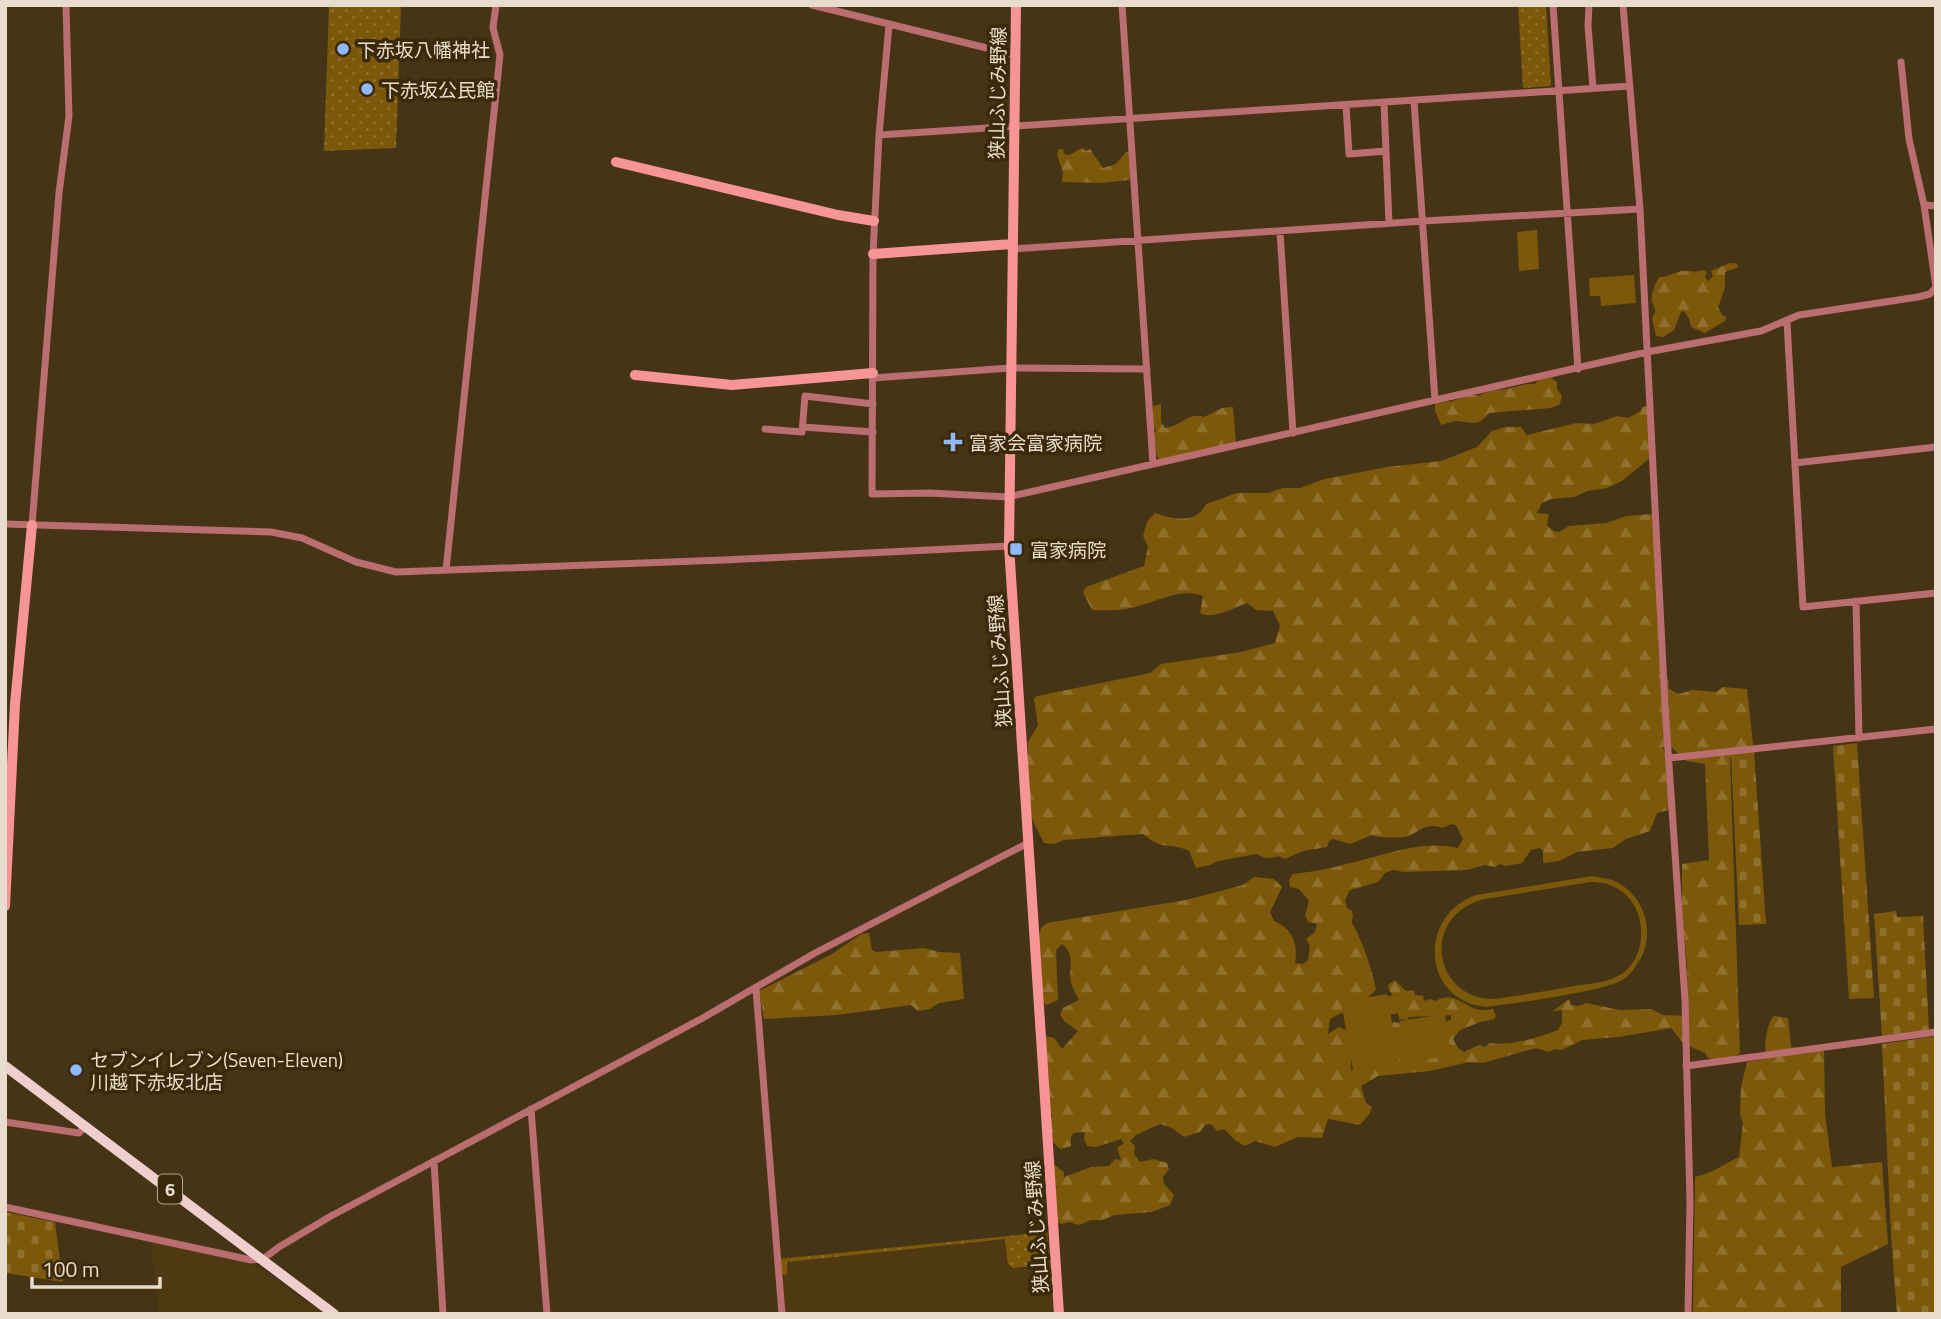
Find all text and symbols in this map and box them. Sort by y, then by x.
street label: 狭山ふじみ野線 [981,26,1013,160]
place label: 下赤坂八幡神社 [357,35,490,64]
marker: 下赤坂八幡神社 [335,41,351,57]
place label: 下赤坂公民館 [381,75,495,104]
marker: 下赤坂公民館 [359,81,375,97]
place label: 富家会富家病院 [969,428,1102,457]
marker: 富家会富家病院 [943,432,963,452]
place label: 富家病院 [1030,535,1106,564]
marker: 富家病院 [1008,541,1024,557]
street label: 狭山ふじみ野線 [980,594,1018,728]
place label: セブンイレブン(Seven-Eleven) 川越下赤坂北店 [90,1045,343,1096]
marker: セブンイレブン(Seven-Eleven) 川越下赤坂北店 [68,1062,84,1078]
street label: 狭山ふじみ野線 [1017,1160,1055,1294]
road number: 6 [158,1174,182,1204]
scale bar [32,1246,159,1290]
text: 100 m [42,1253,99,1285]

